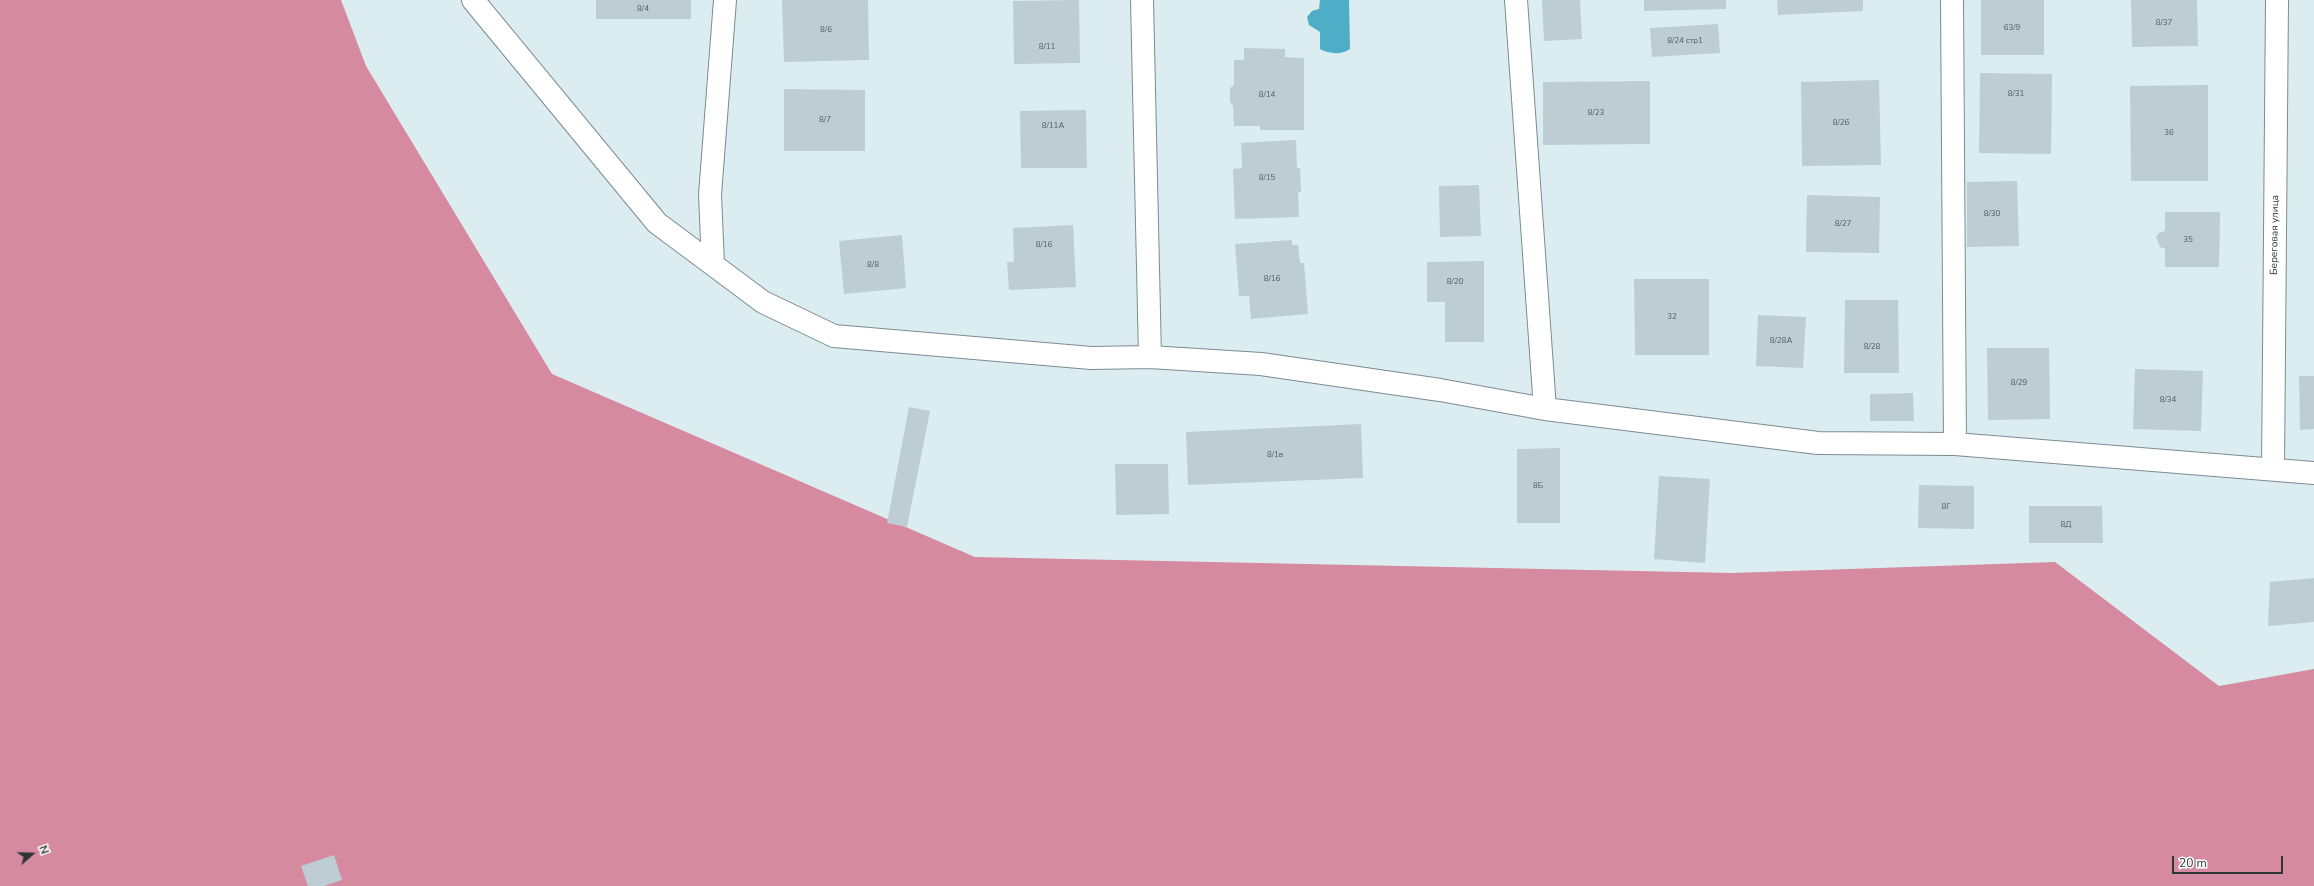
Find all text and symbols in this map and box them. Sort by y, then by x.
house number: 8/4 [637,4,649,14]
house number: 8/37 [2156,18,2172,28]
house number: 63/9 [2004,23,2020,33]
house number: 8/6 [820,25,832,35]
house number: 8/24 стр1 [1667,36,1703,46]
house number: 8/11 [1039,42,1055,52]
house number: 8/31 [2008,89,2024,99]
house number: 8/14 [1259,90,1275,100]
house number: 8/23 [1588,108,1604,118]
house number: 8/7 [819,115,831,125]
house number: 8/26 [1833,118,1849,128]
house number: 8/11А [1042,121,1064,131]
house number: 36 [2164,128,2174,138]
house number: 8/15 [1259,173,1275,183]
street label: Береговая улица [2268,195,2282,275]
house number: 8/30 [1984,209,2000,219]
house number: 8/27 [1835,219,1851,229]
house number: 35 [2183,235,2193,245]
house number: 8/16 [1036,240,1052,250]
house number: 8/8 [867,260,879,270]
house number: 8/16 [1264,274,1280,284]
house number: 8/20 [1447,277,1463,287]
house number: 32 [1667,312,1677,322]
house number: 8/28А [1770,336,1792,346]
house number: 8/28 [1864,342,1880,352]
house number: 8/29 [2011,378,2027,388]
house number: 8/34 [2160,395,2176,405]
house number: 8/1в [1267,450,1283,460]
house number: 8Б [1533,481,1543,491]
house number: 8Г [1941,502,1951,512]
house number: 8Д [2060,520,2072,530]
north arrow [12,834,52,874]
text: N [35,843,52,856]
scale bar [2174,848,2285,874]
text: 20 m [2179,855,2207,871]

